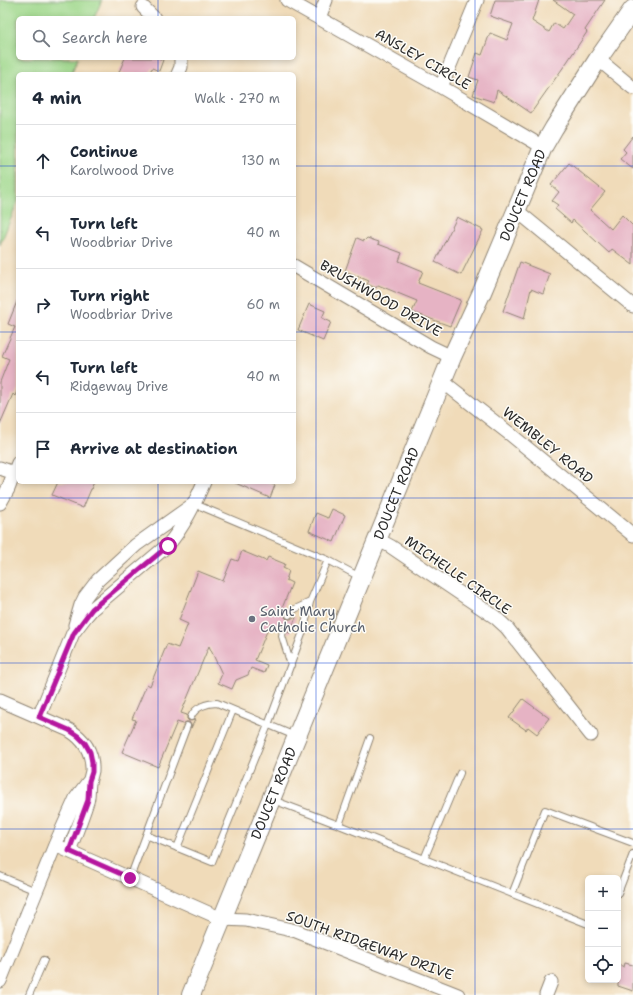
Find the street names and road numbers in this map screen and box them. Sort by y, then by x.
street label: ANSLEY CIRCLE [372,24,474,94]
street label: DOUCET ROAD [495,146,550,244]
street label: BRUSHWOOD DRIVE [317,256,445,340]
street label: WEMBLEY ROAD [499,403,597,487]
street label: DOUCET ROAD [369,445,423,542]
street label: MICHELLE CIRCLE [401,532,515,619]
street label: DOUCET ROAD [247,744,300,842]
street label: SOUTH RIDGEWAY DRIVE [284,906,456,984]

